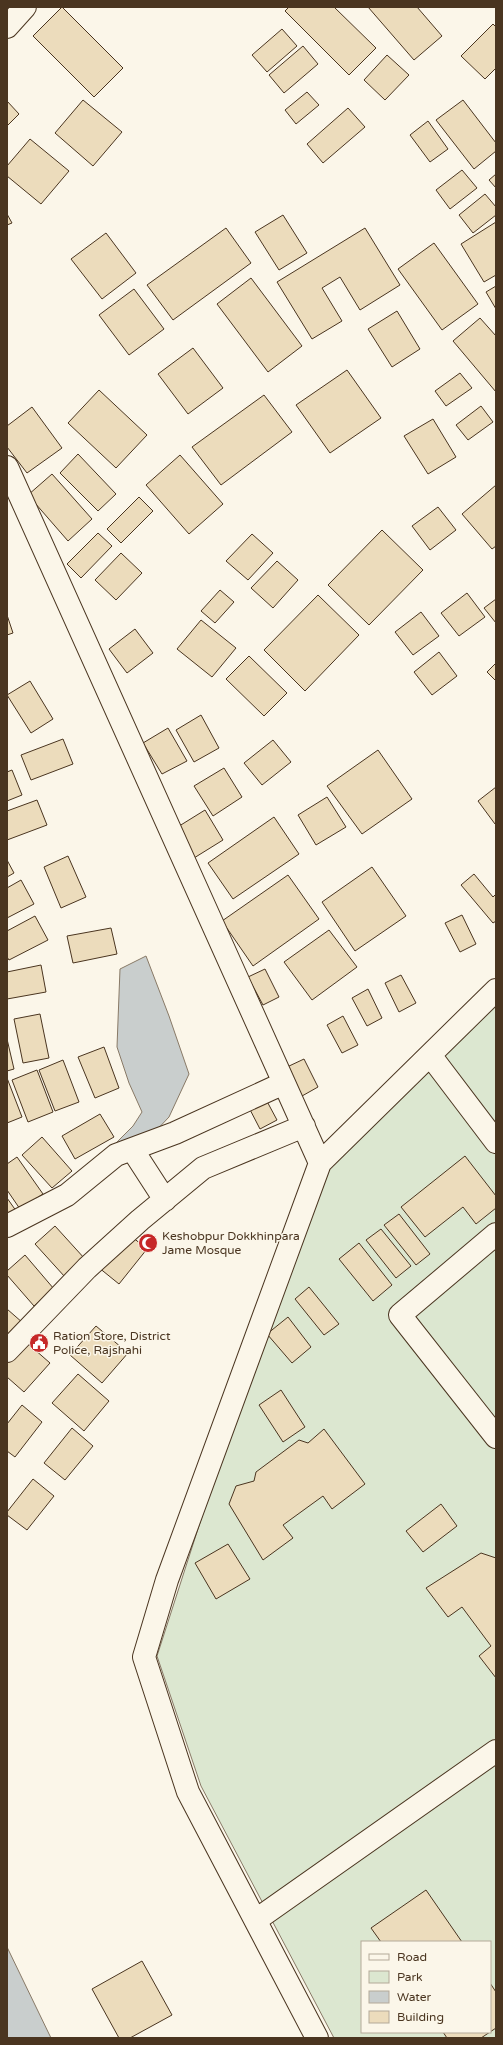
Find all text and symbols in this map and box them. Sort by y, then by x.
place label: Keshobpur Dokkhinpara Jame Mosque [162,1229,300,1257]
mosque icon: Keshobpur Dokkhinpara Jame Mosque [137,1232,159,1254]
place label: Ration Store, District Police, Rajshahi [53,1329,171,1357]
public building icon: Ration Store, District Police, Rajshahi [28,1332,50,1354]
legend [361,1941,491,2033]
text: Road [397,1950,427,1964]
text: Park [397,1970,423,1984]
text: Water [397,1990,432,2004]
text: Building [397,2010,444,2024]

